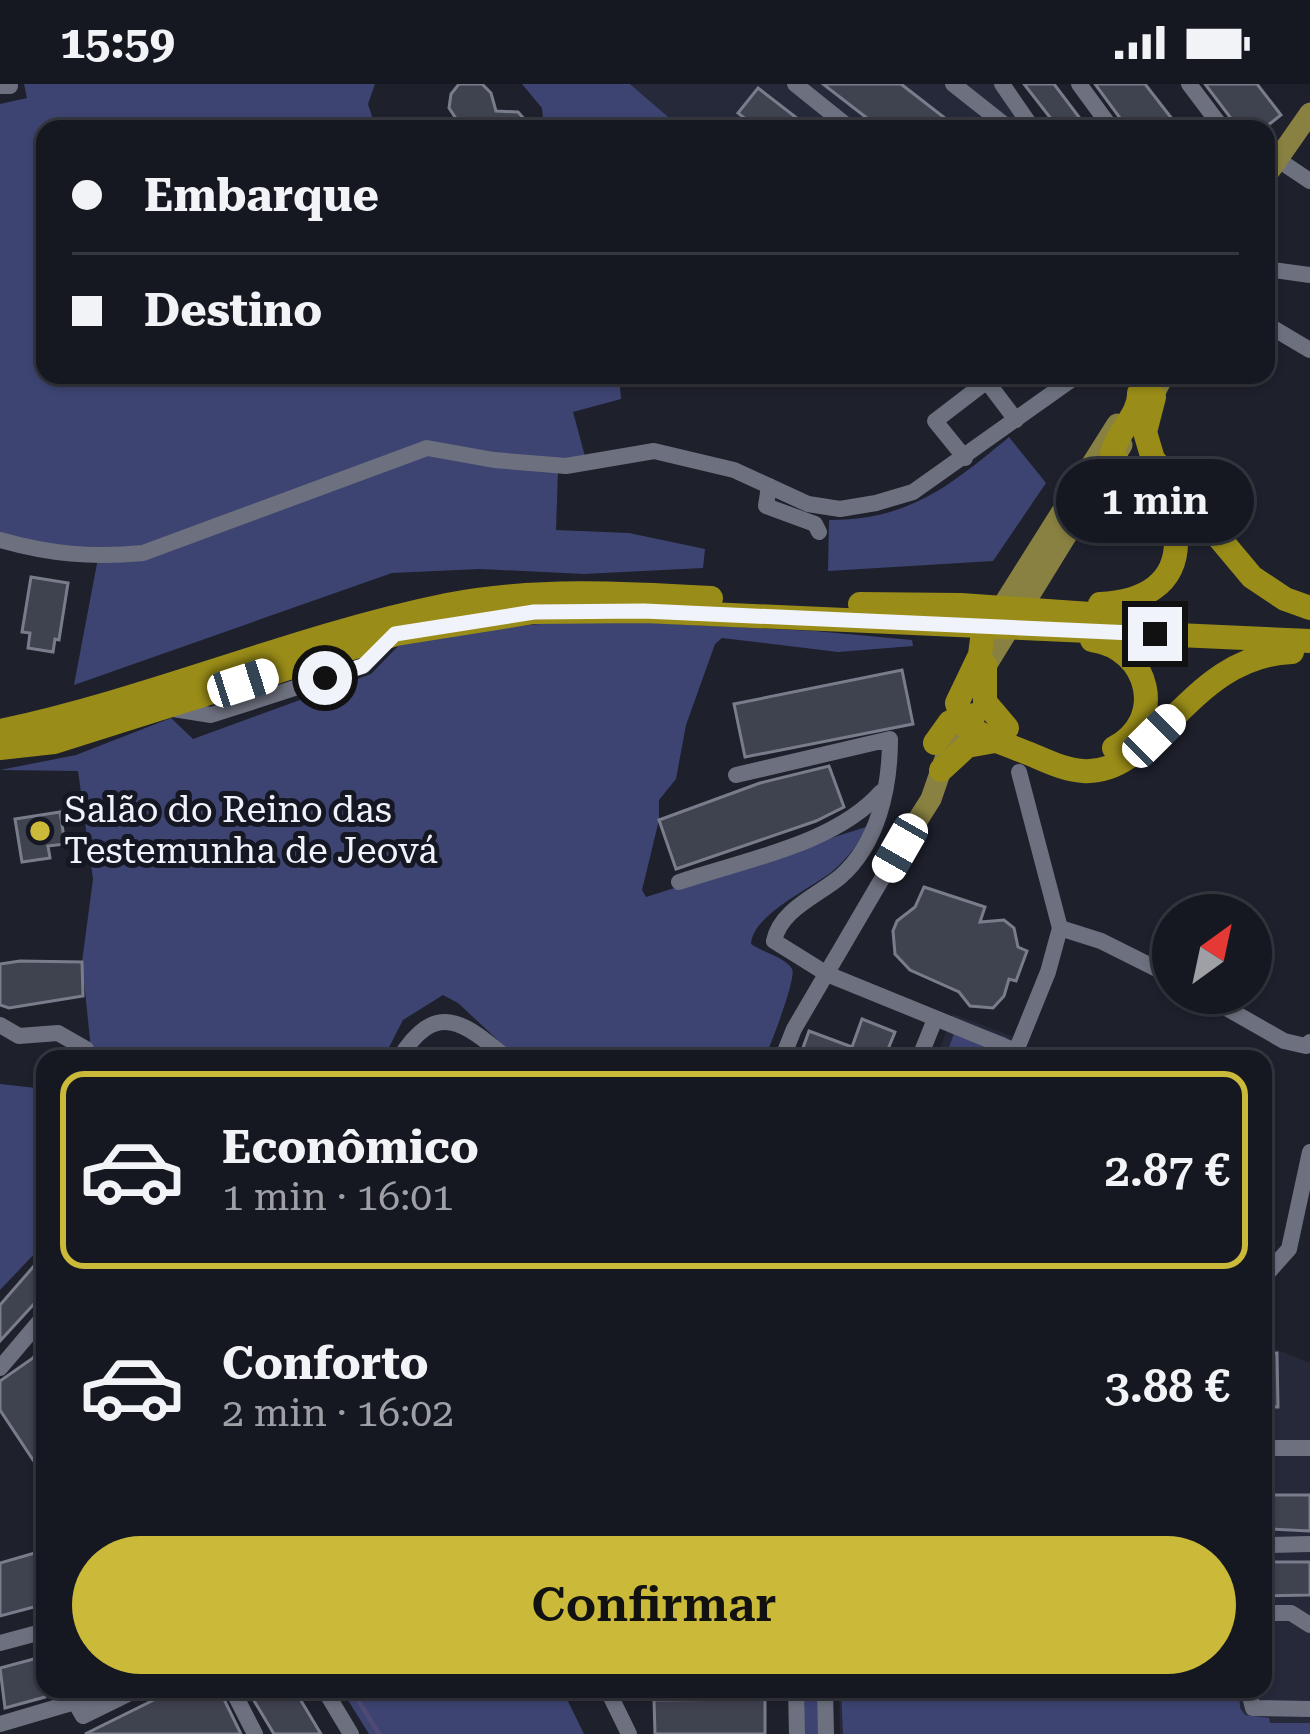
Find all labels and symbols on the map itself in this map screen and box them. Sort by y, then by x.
callout: 1 min [1056,460,1254,544]
route end [1128,607,1182,661]
route start [298,651,352,705]
car [203,655,283,711]
car [1116,698,1192,774]
place label: Salão do Reino das Testemunha de Jeová [64,789,438,872]
car [866,808,934,888]
marker: Salão do Reino das Testemunha de Jeová [27,818,53,844]
north arrow [1152,894,1272,1014]

